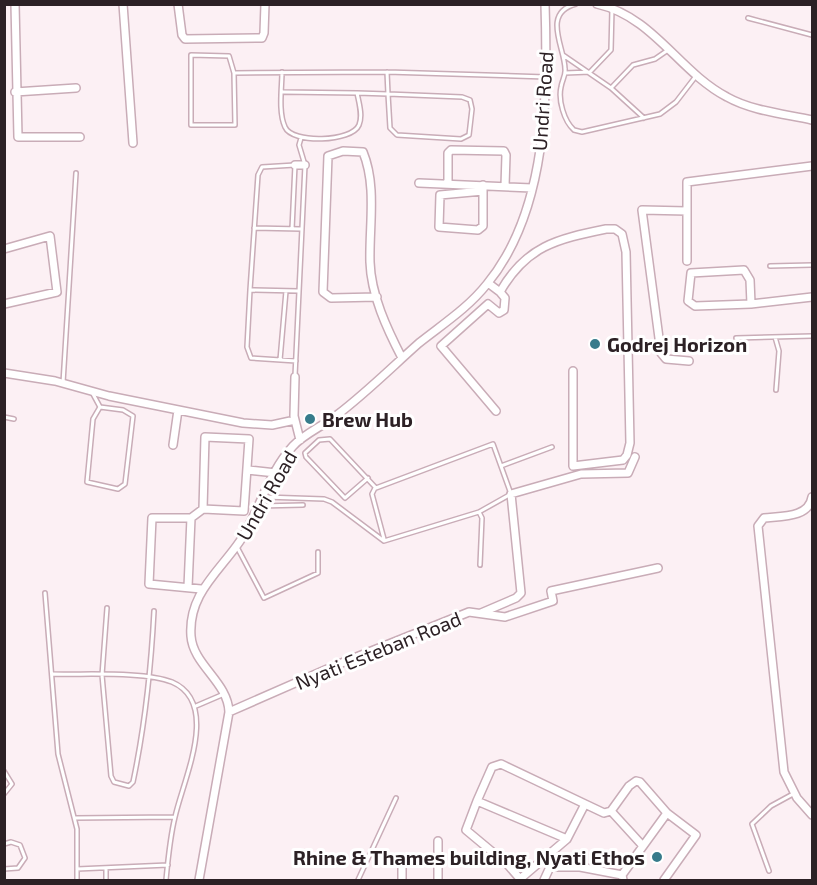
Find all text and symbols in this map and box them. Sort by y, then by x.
street label: Undri Road [527,50,557,152]
place label: Godrej Horizon [607,332,747,356]
marker: Godrej Horizon [588,337,602,351]
place label: Brew Hub [322,407,413,431]
marker: Brew Hub [303,412,317,426]
street label: Undri Road [231,446,301,544]
street label: Nyati Esteban Road [292,606,464,694]
place label: Rhine & Thames building, Nyati Ethos [293,845,645,870]
marker: Rhine & Thames building, Nyati Ethos [650,850,664,864]

